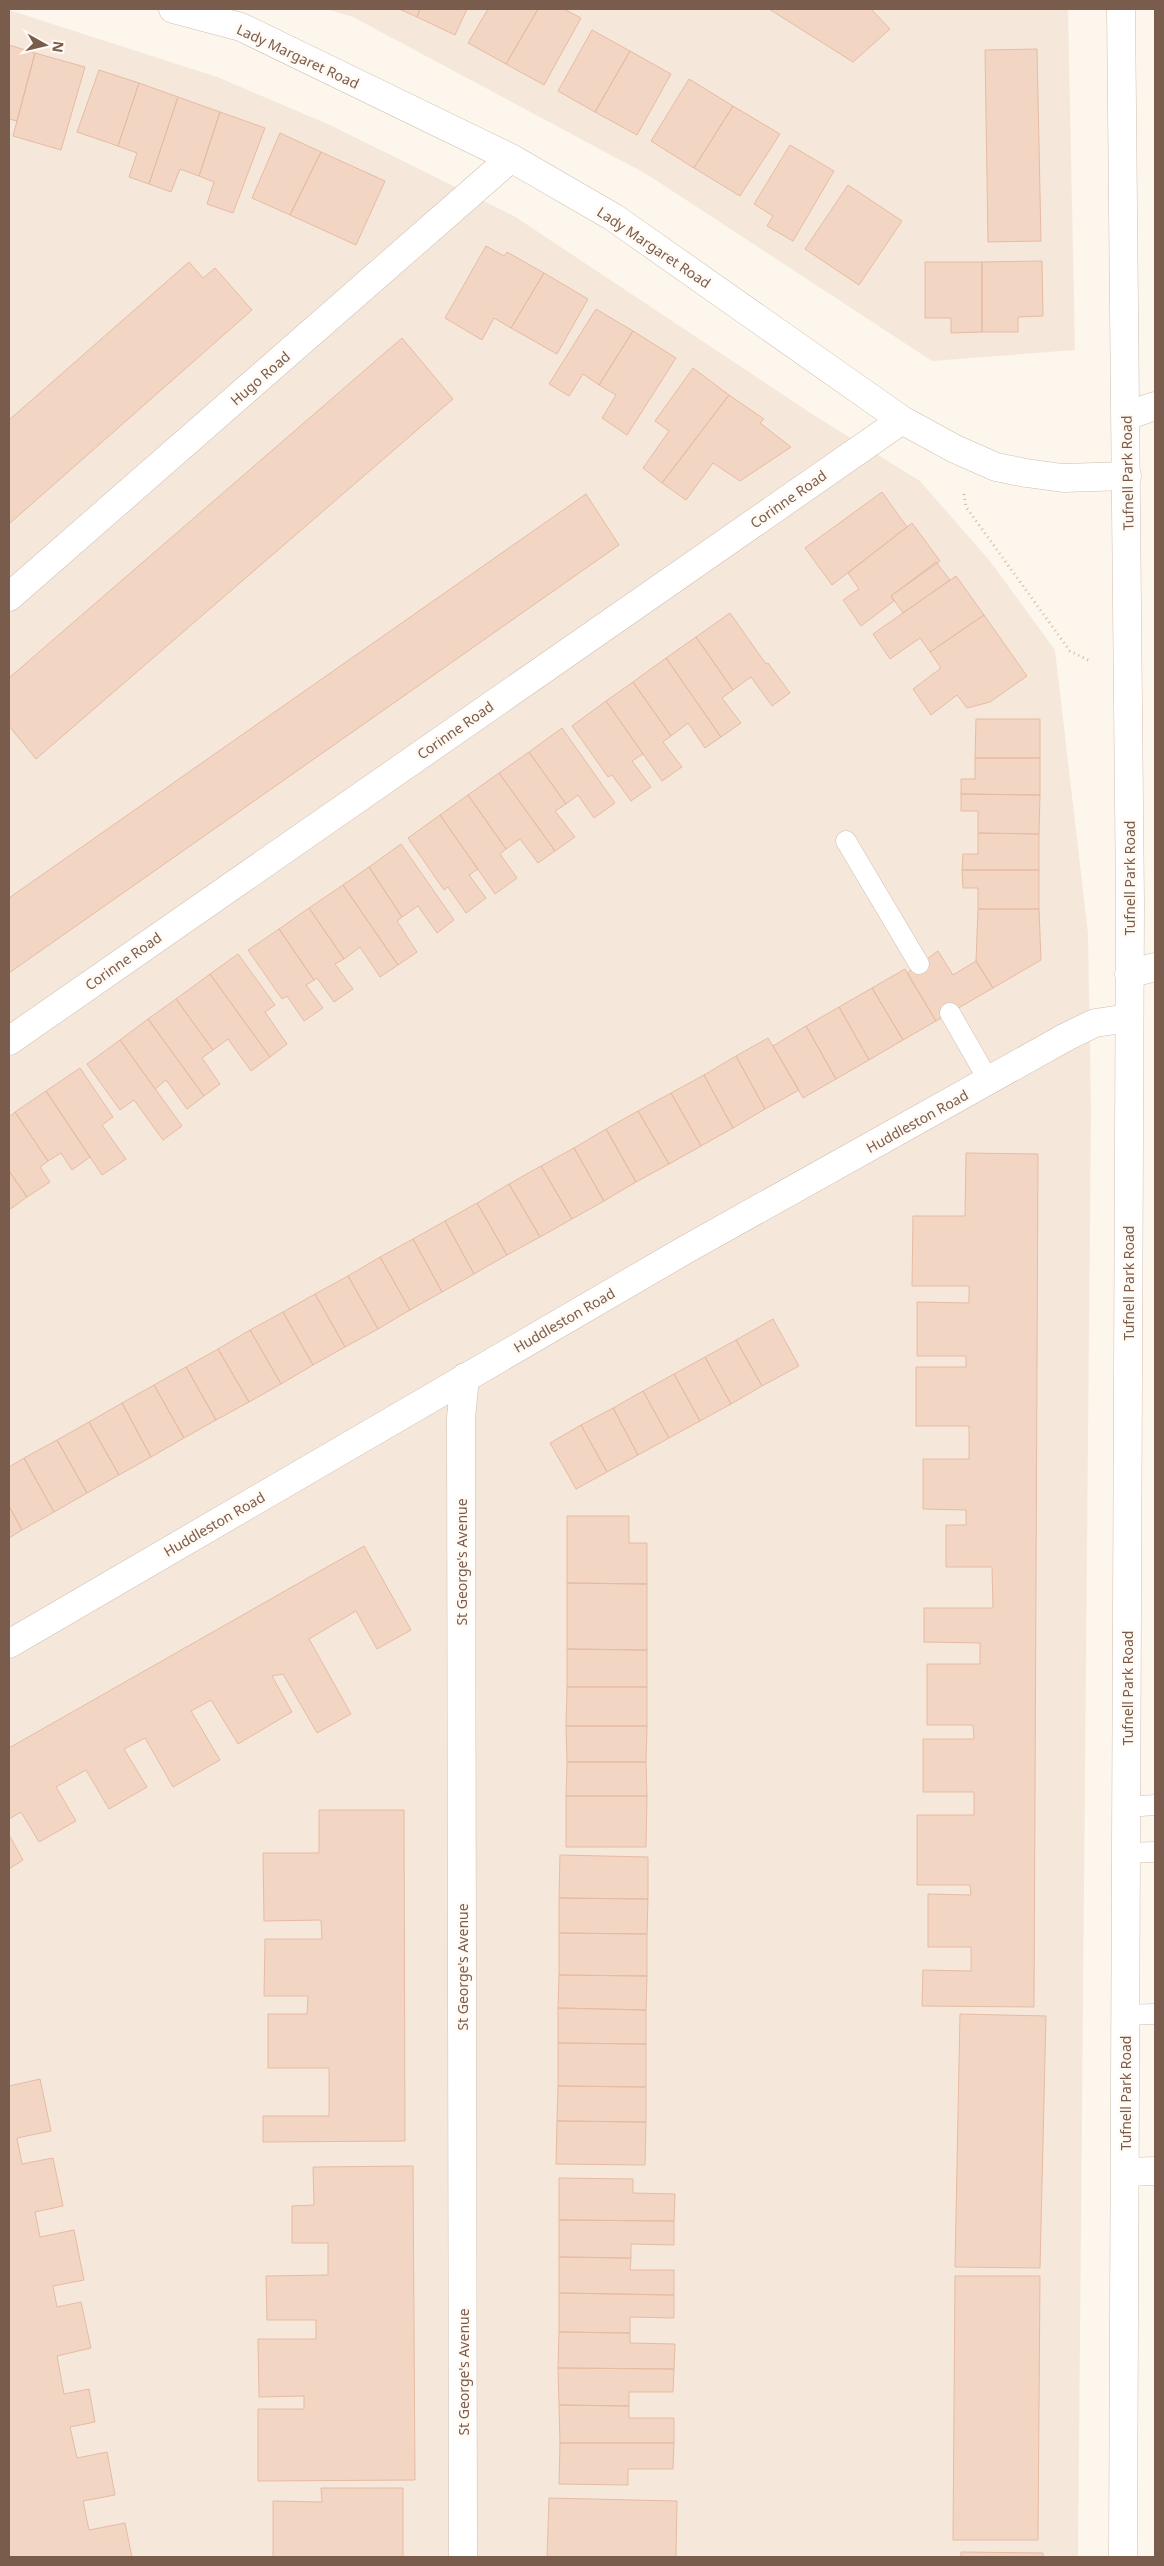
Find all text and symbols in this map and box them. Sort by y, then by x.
street label: Lady Margaret Road [234,19,362,93]
north arrow [20,20,70,70]
text: N [48,40,69,54]
street label: Lady Margaret Road [594,202,714,292]
street label: Hugo Road [226,347,294,409]
street label: Tufnell Park Road [1116,415,1138,531]
street label: Corinne Road [746,466,830,532]
street label: Corinne Road [413,697,497,763]
street label: Tufnell Park Road [1120,821,1139,935]
street label: Corinne Road [81,928,165,994]
street label: Huddleston Road [863,1085,971,1157]
street label: Tufnell Park Road [1119,1226,1138,1340]
street label: Huddleston Road [510,1283,618,1357]
street label: Huddleston Road [160,1487,268,1561]
street label: St George's Avenue [452,1498,471,1626]
street label: Tufnell Park Road [1118,1631,1137,1745]
street label: St George's Avenue [453,1903,472,2031]
street label: Tufnell Park Road [1116,2036,1135,2150]
street label: St George's Avenue [454,2308,473,2436]

